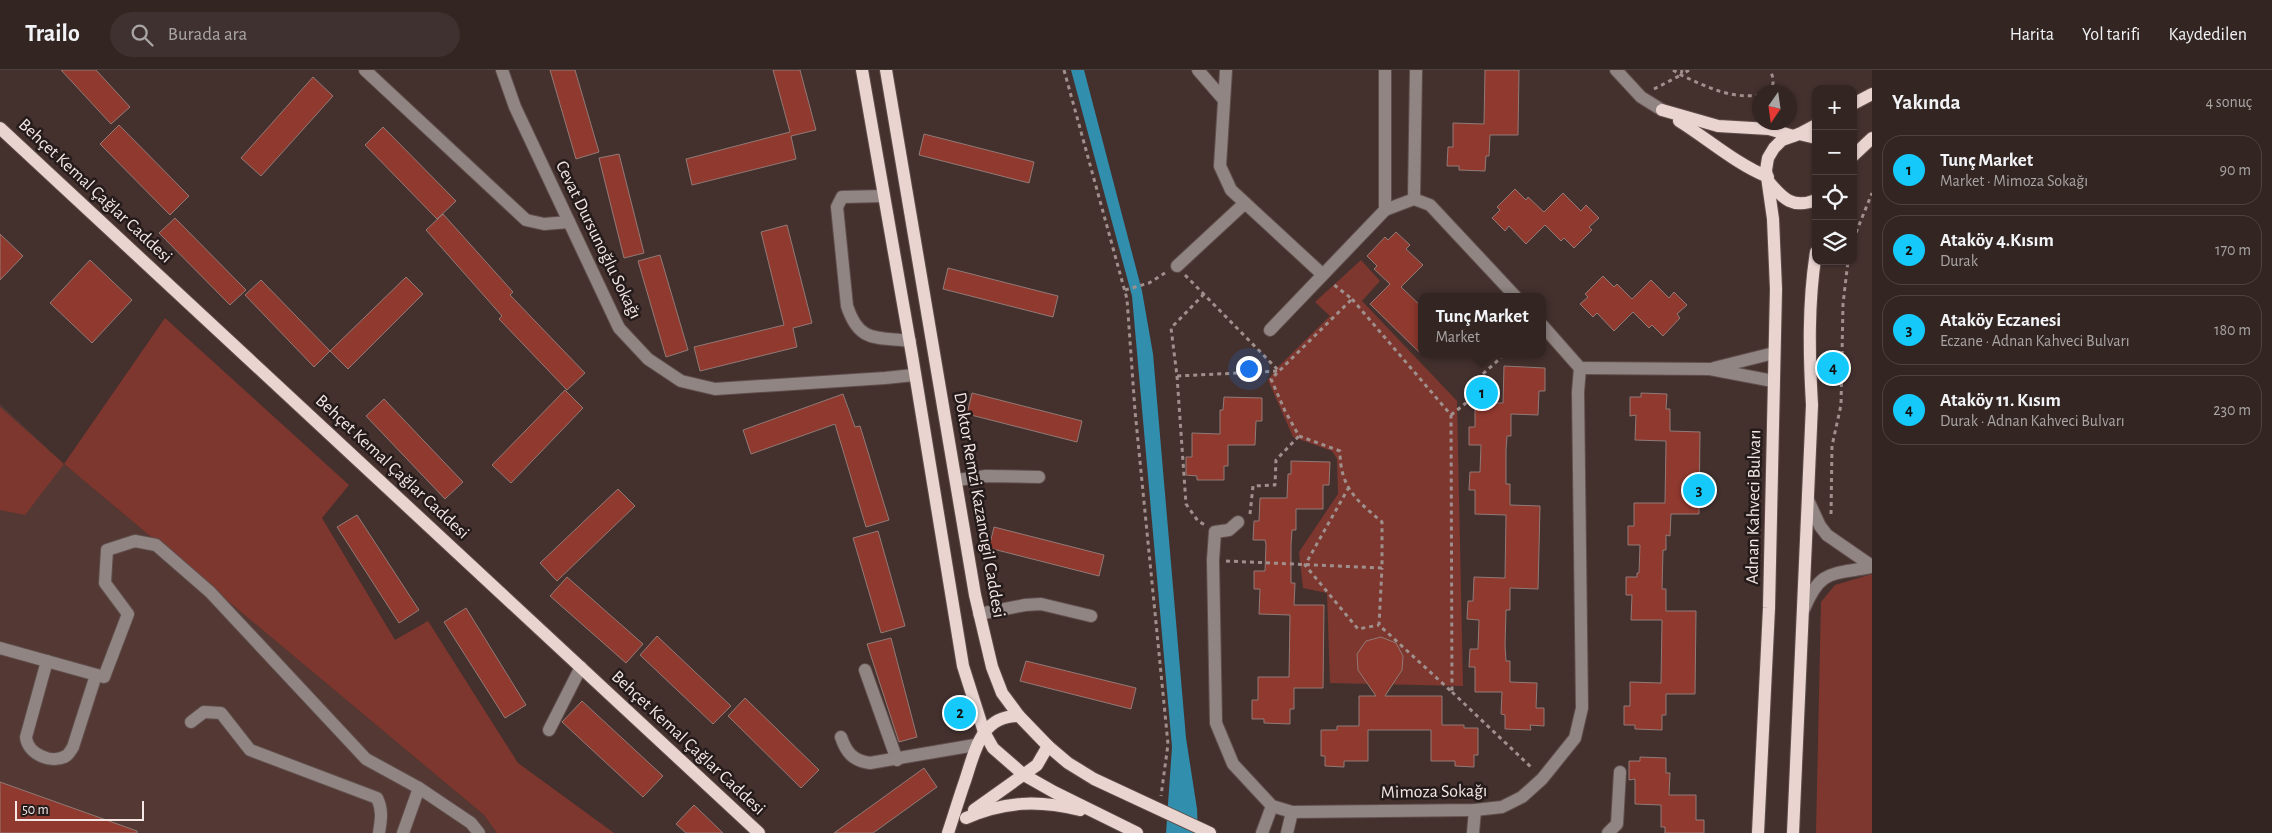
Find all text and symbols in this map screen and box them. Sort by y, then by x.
search box [110,12,460,57]
icon: search [128,21,156,49]
text: Trailo [25,22,80,46]
text: Burada ara [168,25,247,44]
text: Harita [2010,26,2054,44]
text: Yol tarifi [2082,26,2140,44]
text: Kaydedilen [2168,26,2247,44]
north arrow [1752,85,1797,130]
map controls [1812,85,1857,265]
button: + [1812,85,1857,130]
text: Yakında [1892,92,1961,113]
text: 4 sonuç [2205,94,2252,110]
street label: Behçet Kemal Çağlar Caddesi [15,115,175,267]
button: − [1812,130,1857,175]
text: Tunç Market [1940,151,2033,170]
street label: Cevat Dursunoğlu Sokağı [552,158,644,322]
text: 1 [1906,162,1912,178]
text: 90 m [2220,162,2251,178]
text: Market · Mimoza Sokağı [1940,173,2088,189]
button: locate [1812,175,1857,220]
button: layers [1812,220,1857,265]
text: Ataköy 4.Kısım [1940,231,2054,250]
text: 2 [1905,242,1913,258]
text: 170 m [2215,242,2251,258]
text: Durak [1940,253,1978,269]
popup [1418,293,1546,358]
text: Tunç Market [1435,307,1529,326]
text: Ataköy Eczanesi [1940,311,2061,330]
text: 3 [1906,322,1912,338]
text: 180 m [2214,322,2251,338]
text: Market [1435,329,1480,345]
text: Eczane · Adnan Kahveci Bulvarı [1940,333,2130,349]
pin: 4 [1817,349,1849,387]
your location [1236,356,1262,382]
pin: 1 [1466,374,1498,412]
street label: Behçet Kemal Çağlar Caddesi [312,391,472,543]
street label: Doktor Remzi Kazancıgil Caddesi [950,391,1008,619]
text: Ataköy 11. Kısım [1940,391,2061,410]
text: 4 [1905,402,1913,418]
text: 230 m [2213,402,2251,418]
text: Durak · Adnan Kahveci Bulvarı [1940,413,2125,429]
street label: Adnan Kahveci Bulvarı [1744,429,1764,585]
pin: 3 [1683,471,1715,509]
street label: Behçet Kemal Çağlar Caddesi [608,667,768,819]
pin: 2 [944,694,976,732]
street label: Mimoza Sokağı [1381,782,1487,802]
scale bar [15,798,144,821]
text: 50 m [22,803,49,817]

